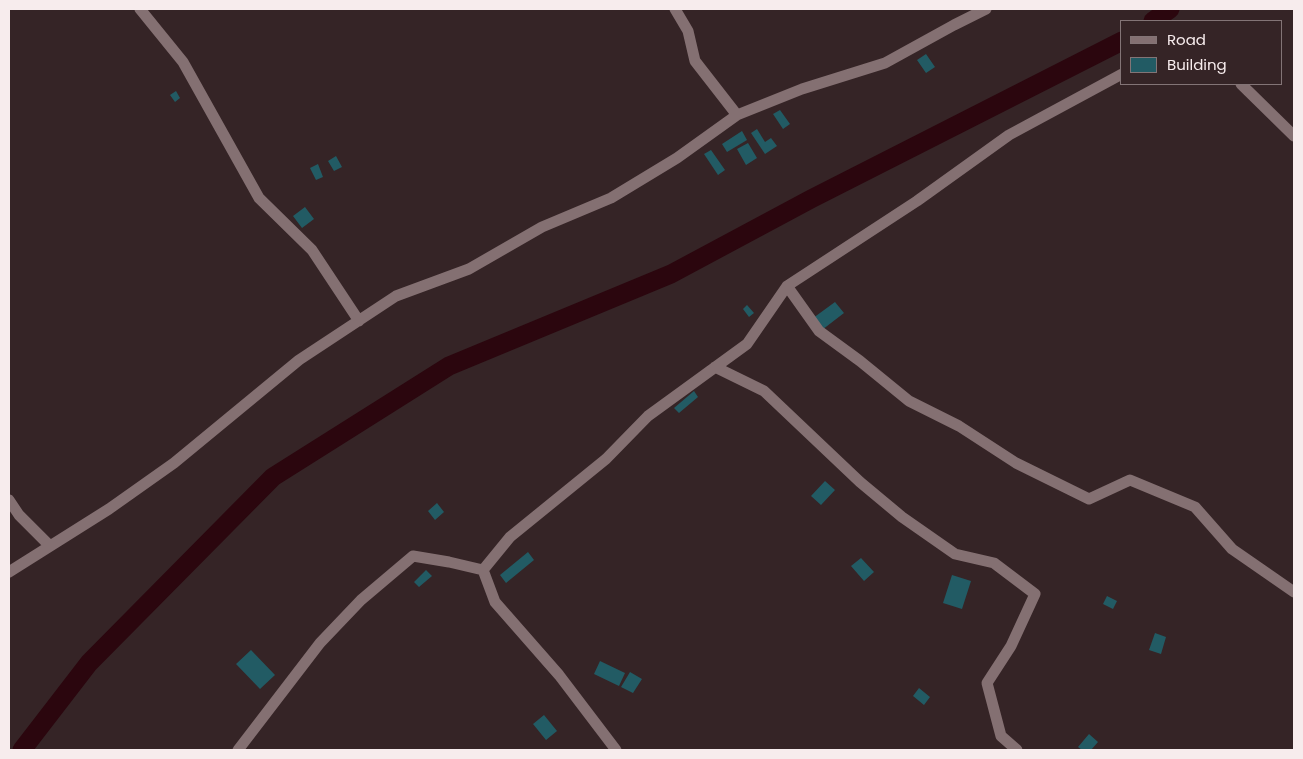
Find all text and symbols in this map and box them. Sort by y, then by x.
legend [1120,20,1283,85]
text: Road [1167,29,1206,50]
text: Building [1167,54,1227,75]

